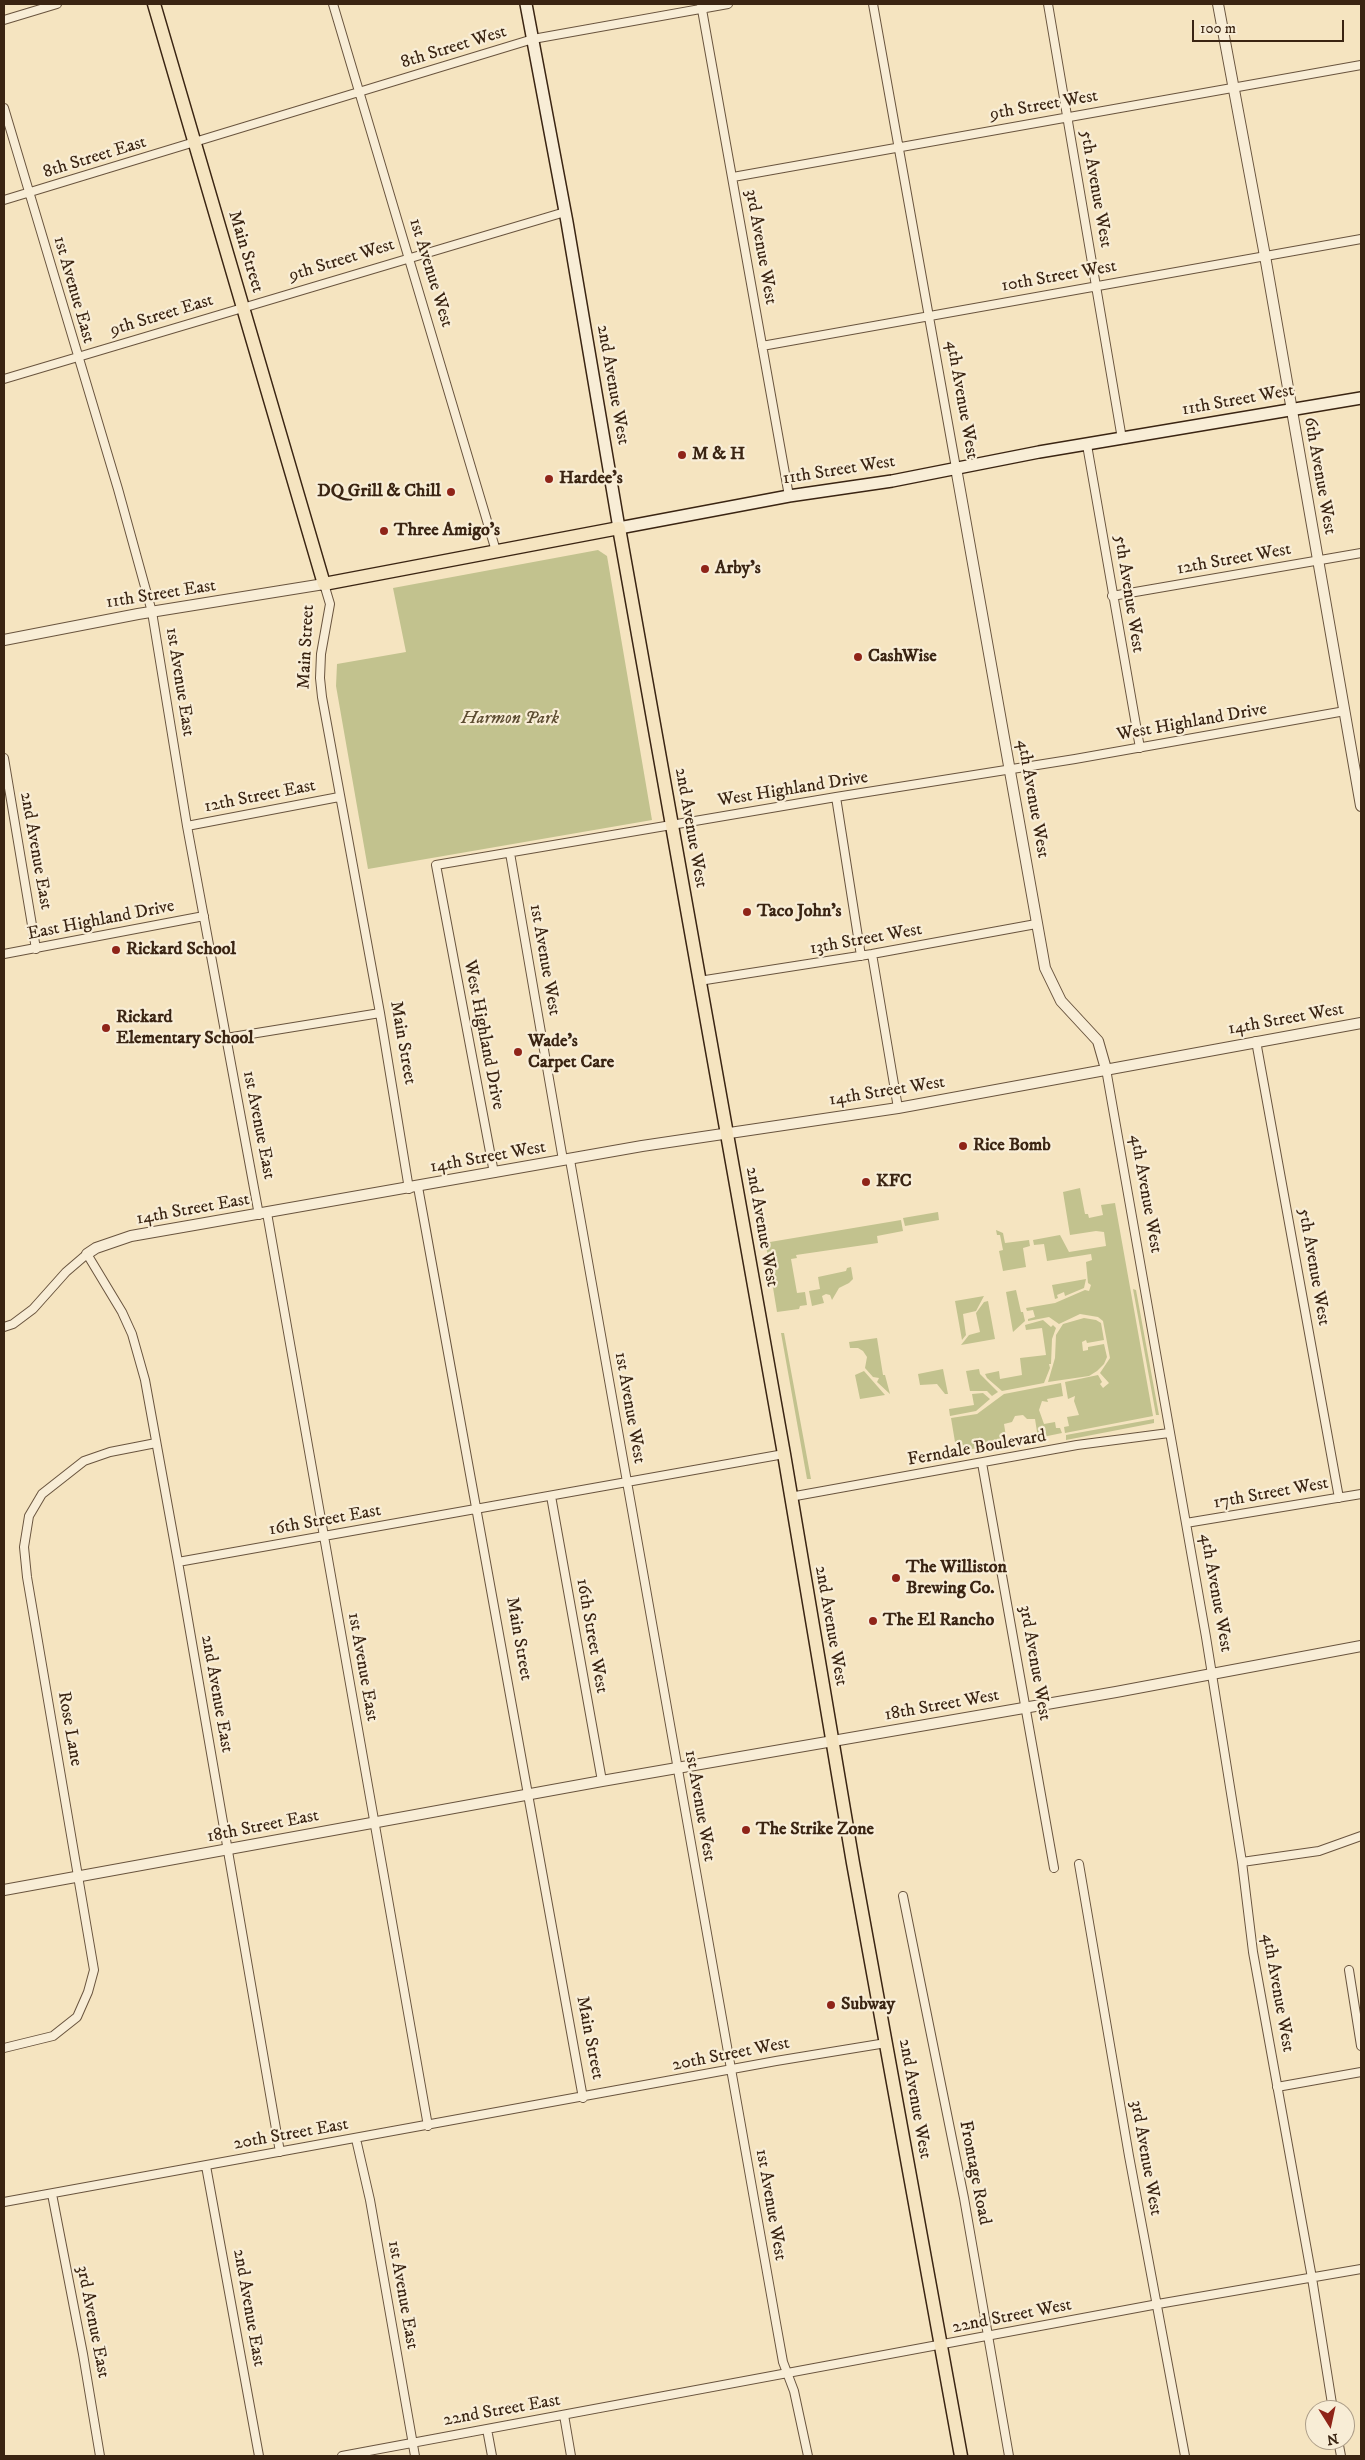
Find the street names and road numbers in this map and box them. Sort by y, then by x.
street label: 8th Street West [399,22,509,74]
street label: 9th Street West [988,86,1100,126]
street label: 5th Avenue West [1074,129,1116,249]
street label: 8th Street East [41,132,149,184]
street label: 3rd Avenue West [739,188,781,306]
street label: Main Street [222,208,268,296]
street label: 1st Avenue West [403,216,457,330]
street label: 1st Avenue East [47,234,99,346]
street label: 9th Street West [287,235,397,287]
street label: 10th Street West [1000,256,1118,298]
street label: 9th Street East [108,290,216,342]
street label: 2nd Avenue West [591,323,633,447]
street label: 4th Avenue West [940,339,982,461]
street label: 11th Street West [1180,381,1296,421]
street label: 6th Avenue West [1298,416,1340,536]
street label: 11th Street West [781,451,897,491]
street label: 5th Avenue West [1108,534,1148,654]
street label: 12th Street West [1175,539,1293,581]
street label: 11th Street East [105,576,217,614]
street label: Main Street [294,604,320,690]
street label: 1st Avenue East [160,626,198,738]
street label: West Highland Drive [1115,699,1269,747]
street label: 4th Avenue West [1011,738,1053,860]
street label: 2nd Avenue West [669,766,711,890]
street label: West Highland Drive [716,767,870,813]
street label: 12th Street East [202,776,318,818]
street label: 2nd Avenue East [14,791,56,911]
street label: East Highland Drive [26,896,176,946]
street label: 1st Avenue West [524,903,564,1017]
street label: 13th Street West [808,919,924,961]
street label: West Highland Drive [458,958,508,1112]
street label: Main Street [384,999,420,1087]
street label: 14th Street West [1226,999,1346,1041]
street label: 1st Avenue East [237,1069,279,1181]
street label: 14th Street West [827,1072,947,1112]
street label: 4th Avenue West [1124,1133,1166,1255]
street label: 14th Street West [428,1137,548,1179]
street label: 2nd Avenue West [740,1165,782,1289]
street label: 14th Street East [135,1189,251,1231]
street label: 5th Avenue West [1292,1207,1334,1327]
street label: 1st Avenue West [609,1351,649,1465]
street label: Ferndale Boulevard [906,1426,1048,1472]
street label: 17th Street West [1212,1473,1330,1515]
street label: 16th Street East [267,1501,383,1541]
street label: 4th Avenue West [1194,1532,1236,1654]
street label: 2nd Avenue West [809,1564,851,1688]
street label: 16th Street West [570,1577,612,1695]
street label: Main Street [500,1595,536,1683]
street label: 3rd Avenue West [1013,1604,1055,1722]
street label: 1st Avenue East [342,1611,382,1723]
street label: 2nd Avenue East [195,1634,237,1754]
street label: 18th Street West [883,1685,1001,1727]
street label: Rose Lane [52,1690,86,1768]
street label: 1st Avenue West [679,1749,719,1863]
street label: 18th Street East [205,1806,321,1848]
street label: 4th Avenue West [1256,1932,1298,2054]
street label: Main Street [570,1994,608,2082]
street label: 20th Street West [671,2033,791,2077]
street label: 2nd Avenue West [893,2037,935,2161]
street label: 3rd Avenue West [1124,2099,1166,2217]
street label: 20th Street East [232,2114,350,2156]
street label: Frontage Road [953,2119,995,2227]
street label: 1st Avenue West [750,2148,790,2262]
street label: 1st Avenue East [382,2239,422,2351]
street label: 2nd Avenue East [227,2248,269,2368]
street label: 3rd Avenue East [71,2264,113,2380]
street label: 22nd Street West [950,2295,1074,2339]
street label: 22nd Street East [442,2390,562,2432]

